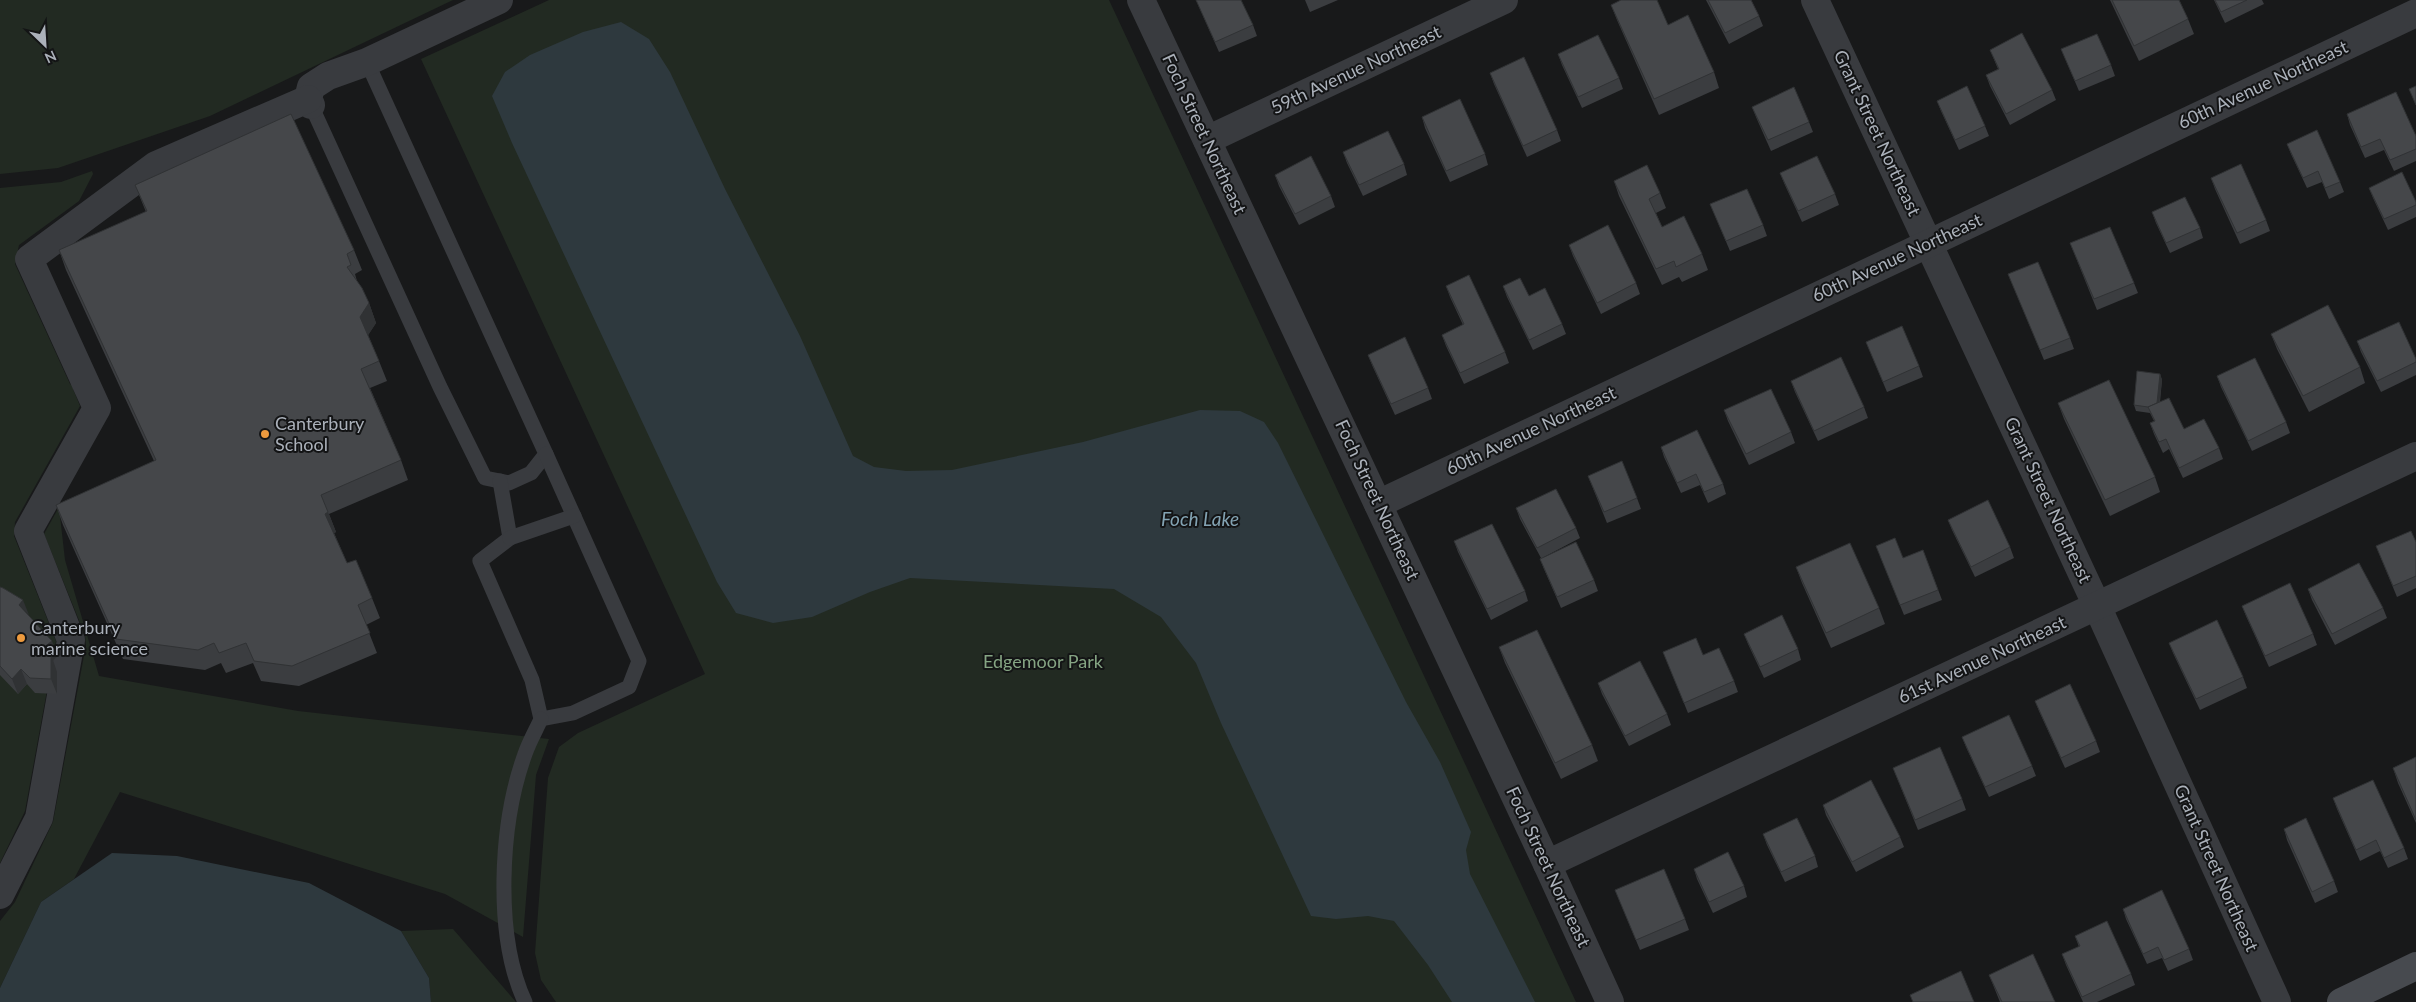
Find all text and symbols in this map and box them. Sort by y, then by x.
north arrow [20,20,70,70]
street label: 59th Avenue Northeast [1267,20,1445,118]
street label: 60th Avenue Northeast [2174,35,2352,133]
street label: Grant Street Northeast [1830,46,1926,220]
text: N [42,47,59,67]
street label: Foch Street Northeast [1158,50,1252,218]
street label: 60th Avenue Northeast [1808,208,1986,306]
street label: 60th Avenue Northeast [1442,381,1620,479]
place label: Canterbury School [275,412,365,455]
street label: Grant Street Northeast [2001,413,2097,587]
street label: Foch Street Northeast [1331,416,1425,584]
marker: Canterbury School [259,428,271,440]
water label: Foch Lake [1161,507,1239,530]
street label: 61st Avenue Northeast [1894,610,2070,708]
place label: Canterbury marine science [31,616,148,659]
marker: Canterbury marine science [15,632,27,644]
park label: Edgemoor Park [983,650,1104,672]
street label: Grant Street Northeast [2170,781,2264,955]
street label: Foch Street Northeast [1502,783,1596,951]

